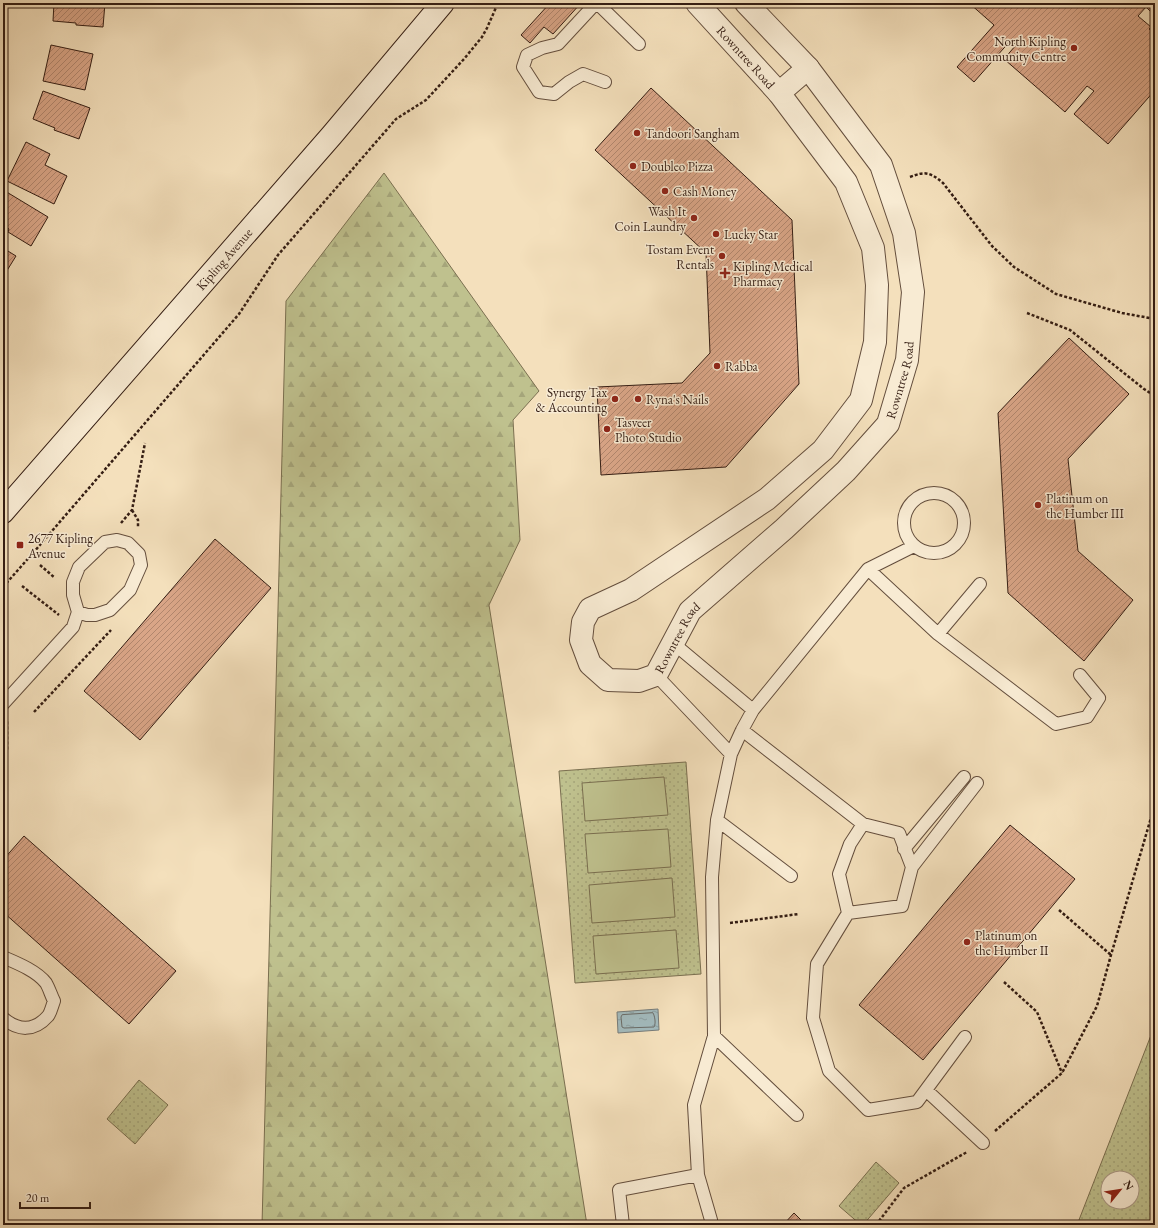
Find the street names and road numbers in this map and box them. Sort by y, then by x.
street label: Rowntree Road [713,22,779,93]
street label: Kipling Avenue [192,224,256,294]
street label: Rowntree Road [882,340,918,421]
street label: Rowntree Road [650,598,704,676]

